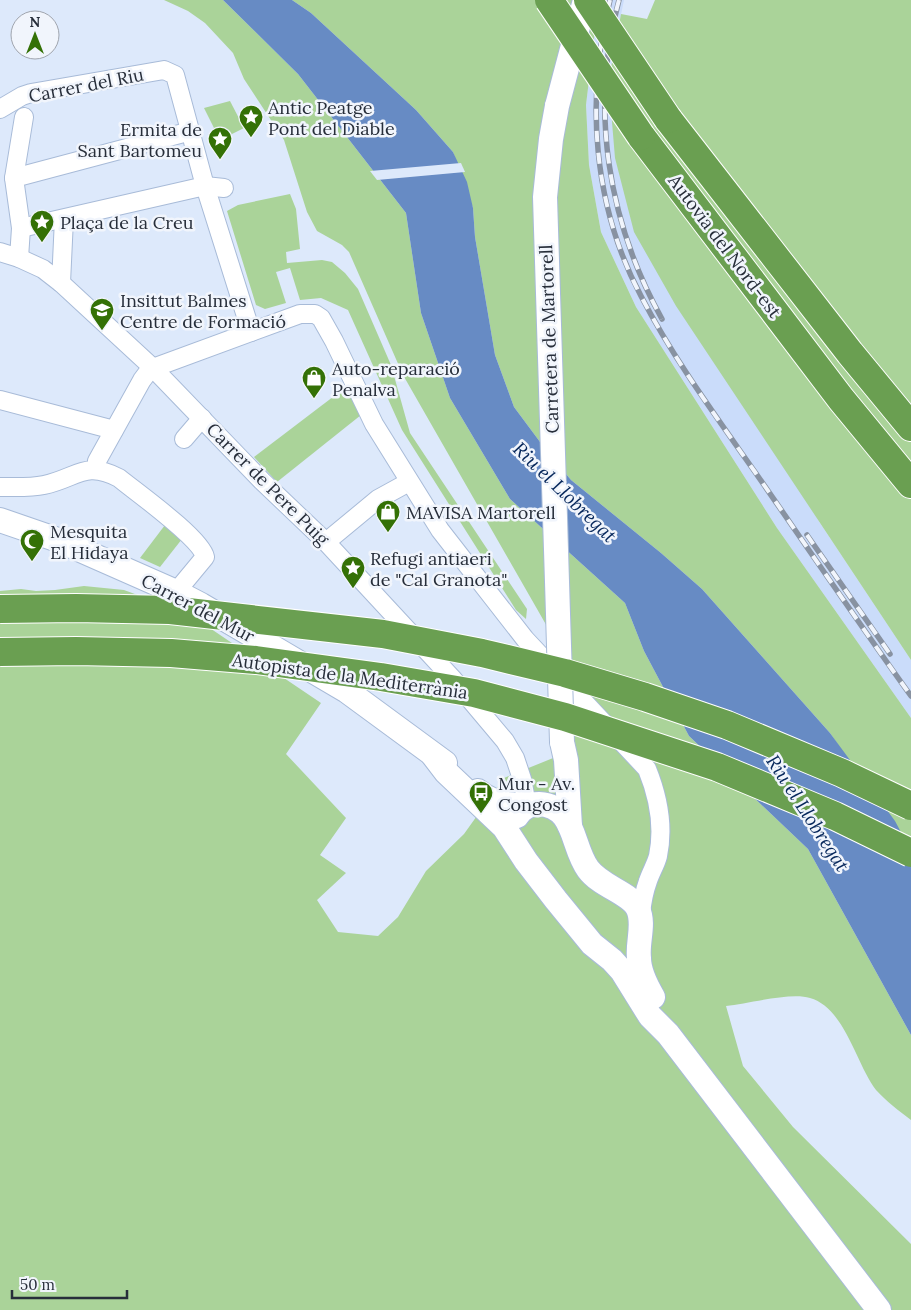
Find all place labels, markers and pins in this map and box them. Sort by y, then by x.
place label: Antic Peatge Pont del Diable [267,96,395,140]
place icon: Antic Peatge Pont del Diable [238,104,264,138]
place label: Ermita de Sant Bartomeu [78,118,202,162]
place icon: Ermita de Sant Bartomeu [207,126,233,160]
place icon: Plaça de la Creu [29,209,55,243]
place label: Plaça de la Creu [60,211,194,234]
place label: Insittut Balmes Centre de Formació [120,289,286,333]
school or university icon: Insittut Balmes Centre de Formació [89,297,115,331]
place label: Auto-reparació Penalva [331,357,460,401]
shop icon: Auto-reparació Penalva [301,365,327,399]
shop icon: MAVISA Martorell [375,499,401,533]
place label: MAVISA Martorell [406,501,556,524]
place label: Mesquita El Hidaya [50,520,128,564]
mosque icon: Mesquita El Hidaya [19,528,45,562]
place label: Refugi antiaeri de "Cal Granota" [370,547,507,591]
place icon: Refugi antiaeri de "Cal Granota" [340,555,366,589]
place label: Mur - Av. Congost [498,772,575,816]
bus stop icon: Mur - Av. Congost [468,780,494,814]

